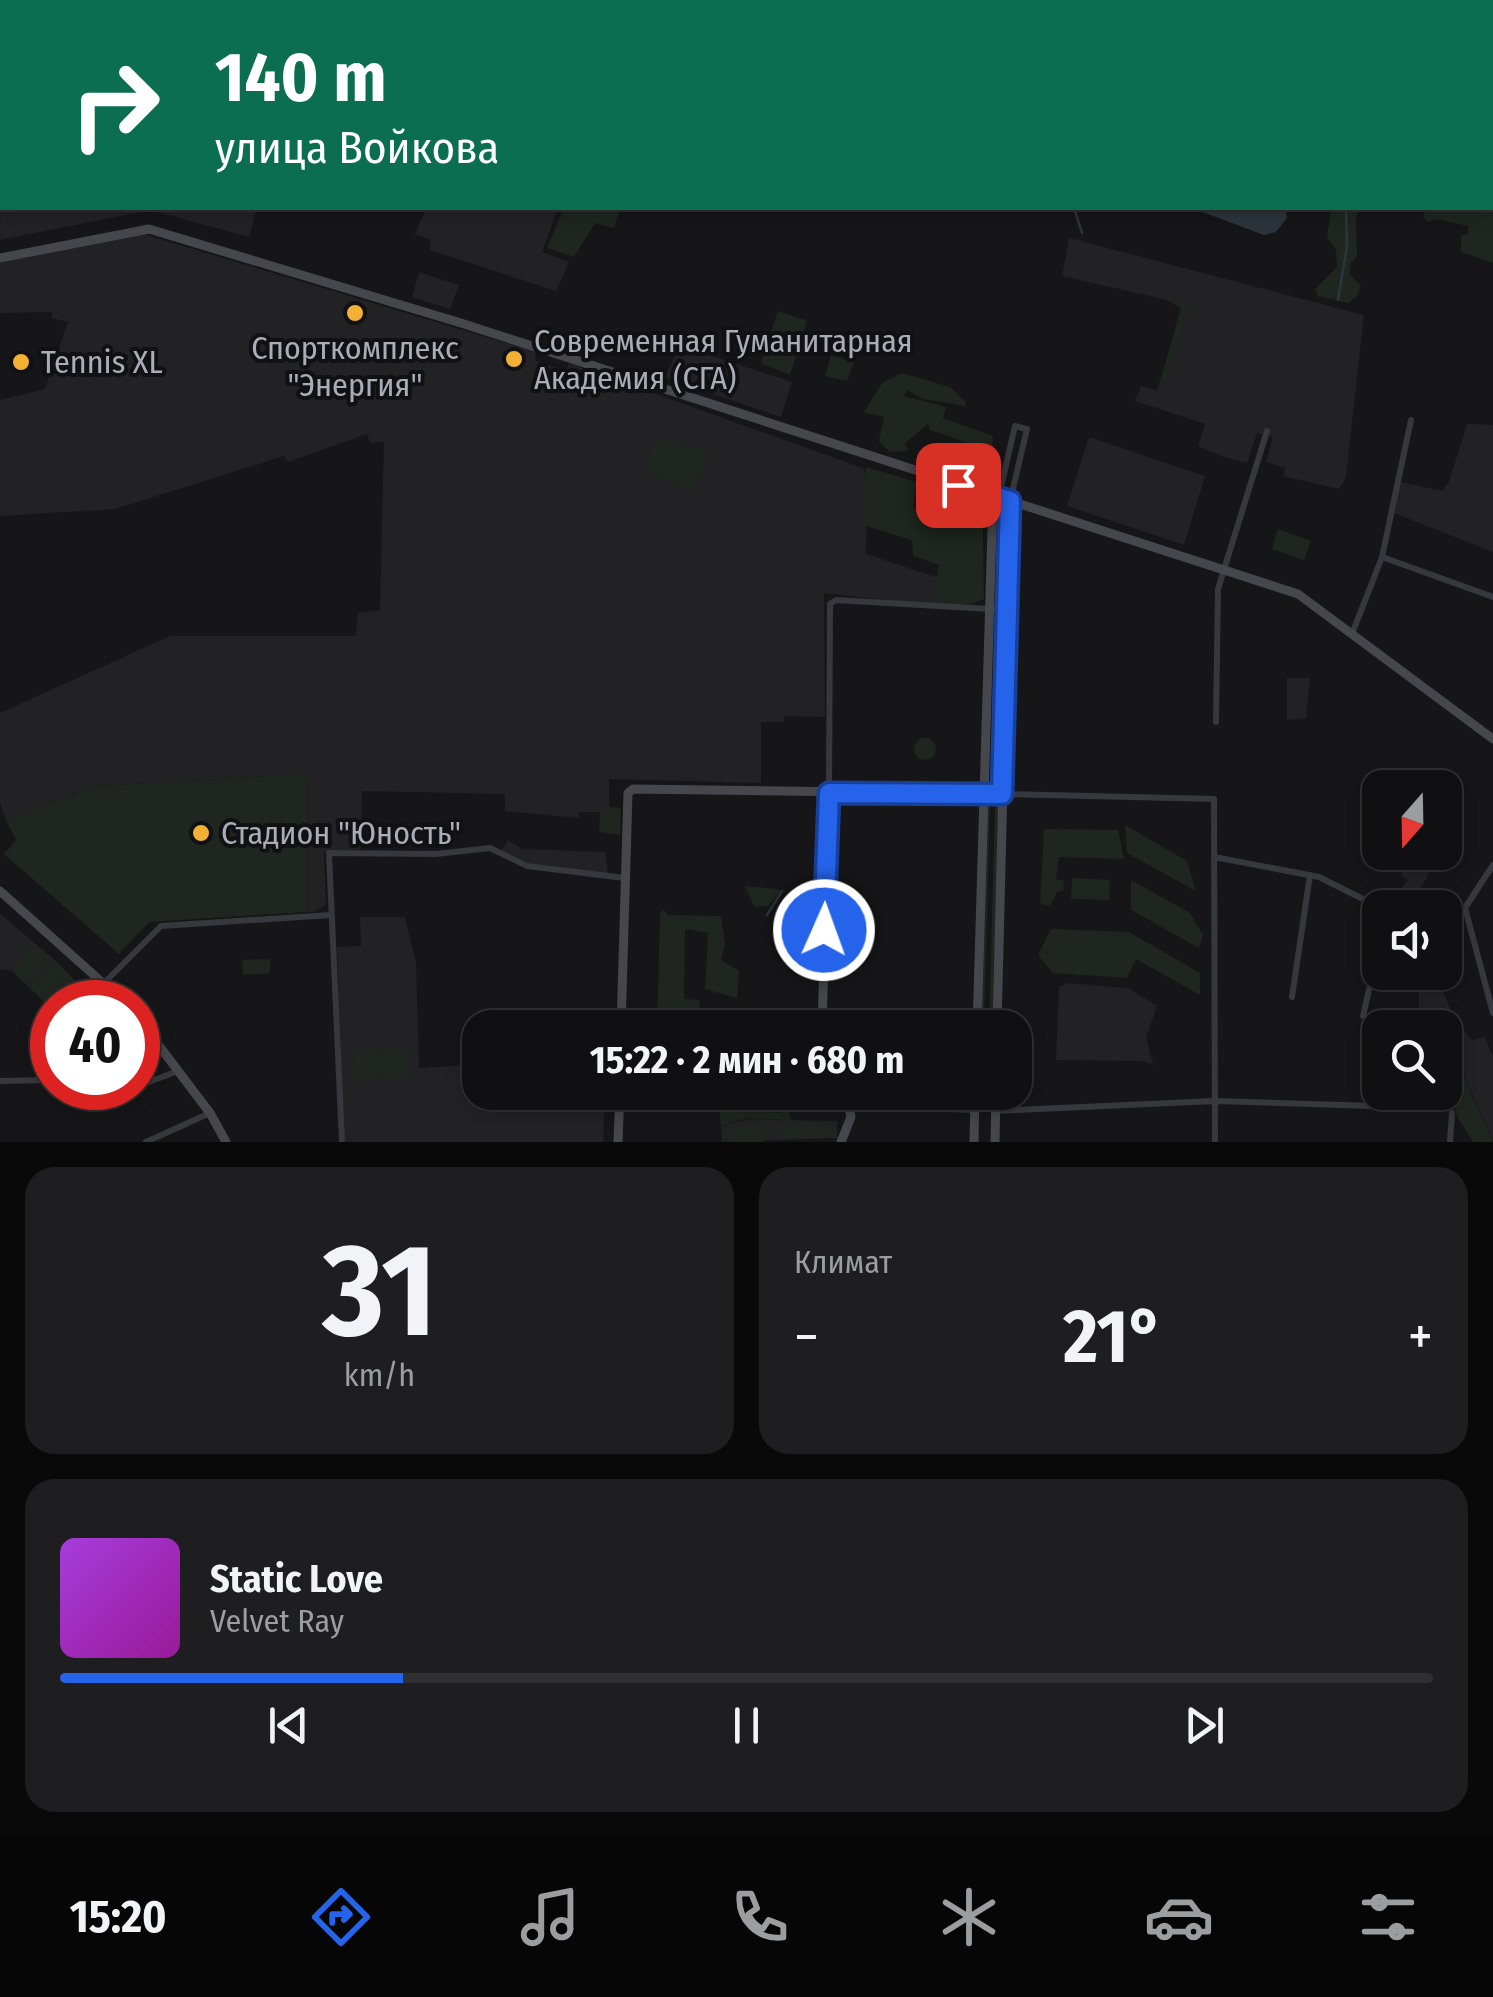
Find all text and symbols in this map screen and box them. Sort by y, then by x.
text: 140 m [215,36,387,120]
icon: right [50,40,180,170]
text: улица Войкова [215,121,499,175]
marker: Спорткомплекс "Энергия" [344,302,366,324]
place label: Современная Гуманитарная Академия (СГА) [534,322,913,397]
place label: Спорткомплекс "Энергия" [251,329,459,404]
place label: Tennis XL [41,343,163,381]
marker: Современная Гуманитарная Академия (СГА) [503,348,525,370]
marker: Tennis XL [10,351,32,373]
pin [916,443,1001,528]
icon: arrive [931,458,986,513]
north arrow [1362,770,1462,870]
map controls [1362,770,1462,1110]
place label: Стадион "Юность" [221,814,461,852]
marker: Стадион "Юность" [190,822,212,844]
position arrow [772,878,876,982]
button: sound [1362,890,1462,990]
speed limit sign: 40 [30,980,160,1110]
button: search [1362,1010,1462,1110]
text: 15:22 · 2 мин · 680 m [590,1037,904,1083]
text: 31 [323,1213,436,1369]
text: Климат [794,1243,892,1281]
text: 21° [1063,1292,1164,1382]
text: − [794,1304,819,1370]
text: + [1408,1304,1433,1370]
text: km/h [344,1356,415,1394]
text: Static Love [210,1556,383,1602]
text: Velvet Ray [210,1602,344,1640]
icon: previous [261,1698,316,1753]
icon: pause [719,1698,774,1753]
icon: next [1177,1698,1232,1753]
icon: directions [306,1882,376,1952]
icon: music [515,1882,585,1952]
icon: phone [725,1882,795,1952]
icon: climate [934,1882,1004,1952]
icon: car [1144,1882,1214,1952]
icon: filters [1353,1882,1423,1952]
text: 15:20 [70,1890,167,1944]

